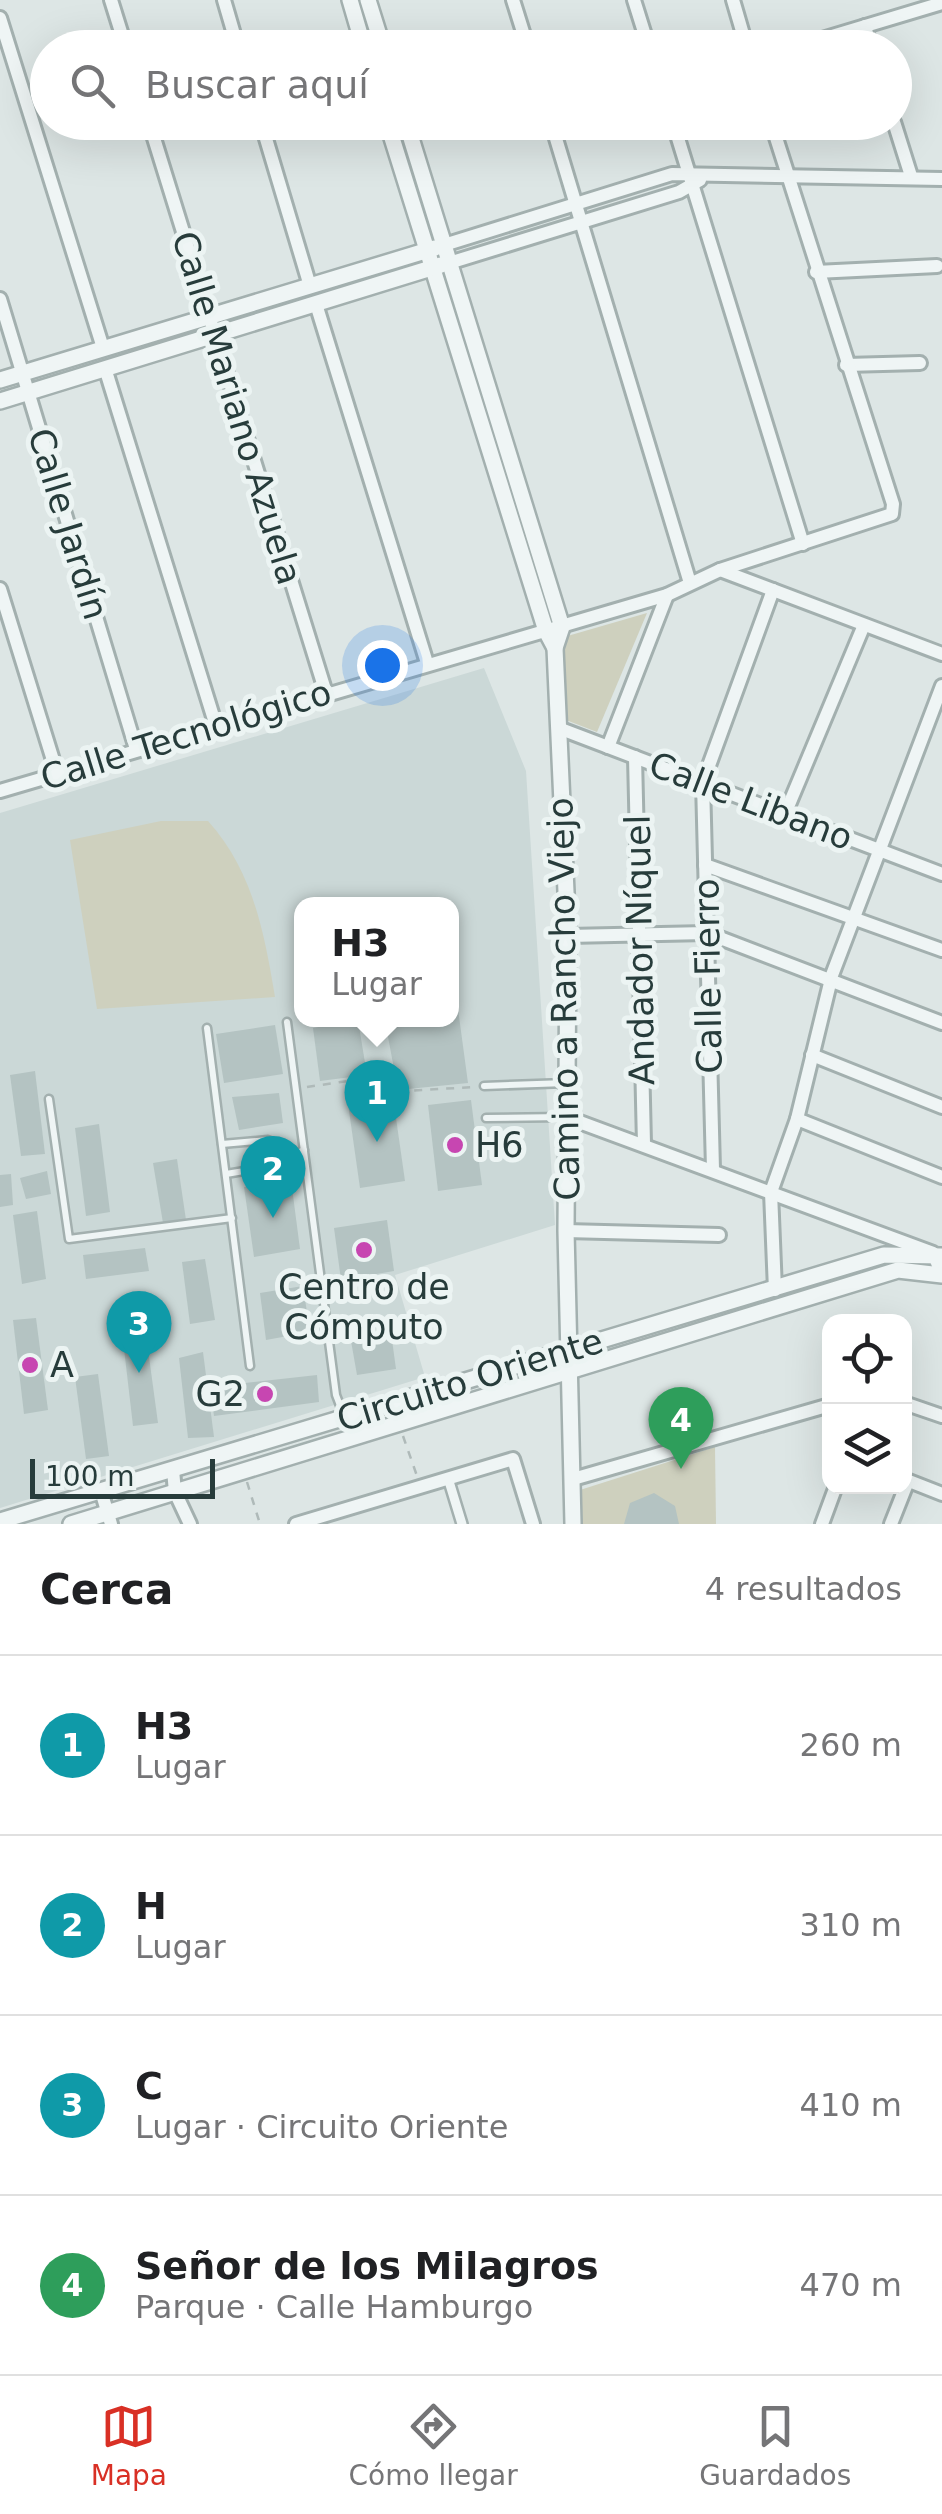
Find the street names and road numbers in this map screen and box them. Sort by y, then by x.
street label: Calle Mariano Azuela [164,227,310,589]
street label: Calle Jardín [20,424,116,624]
street label: Calle Tecnológico [36,672,336,798]
street label: Calle Libano [644,744,858,858]
street label: Camino a Rancho Viejo [540,797,588,1201]
street label: Andador Níquel [618,814,662,1086]
street label: Calle Fierro [686,878,730,1074]
street label: Circuito Oriente [332,1321,608,1439]

